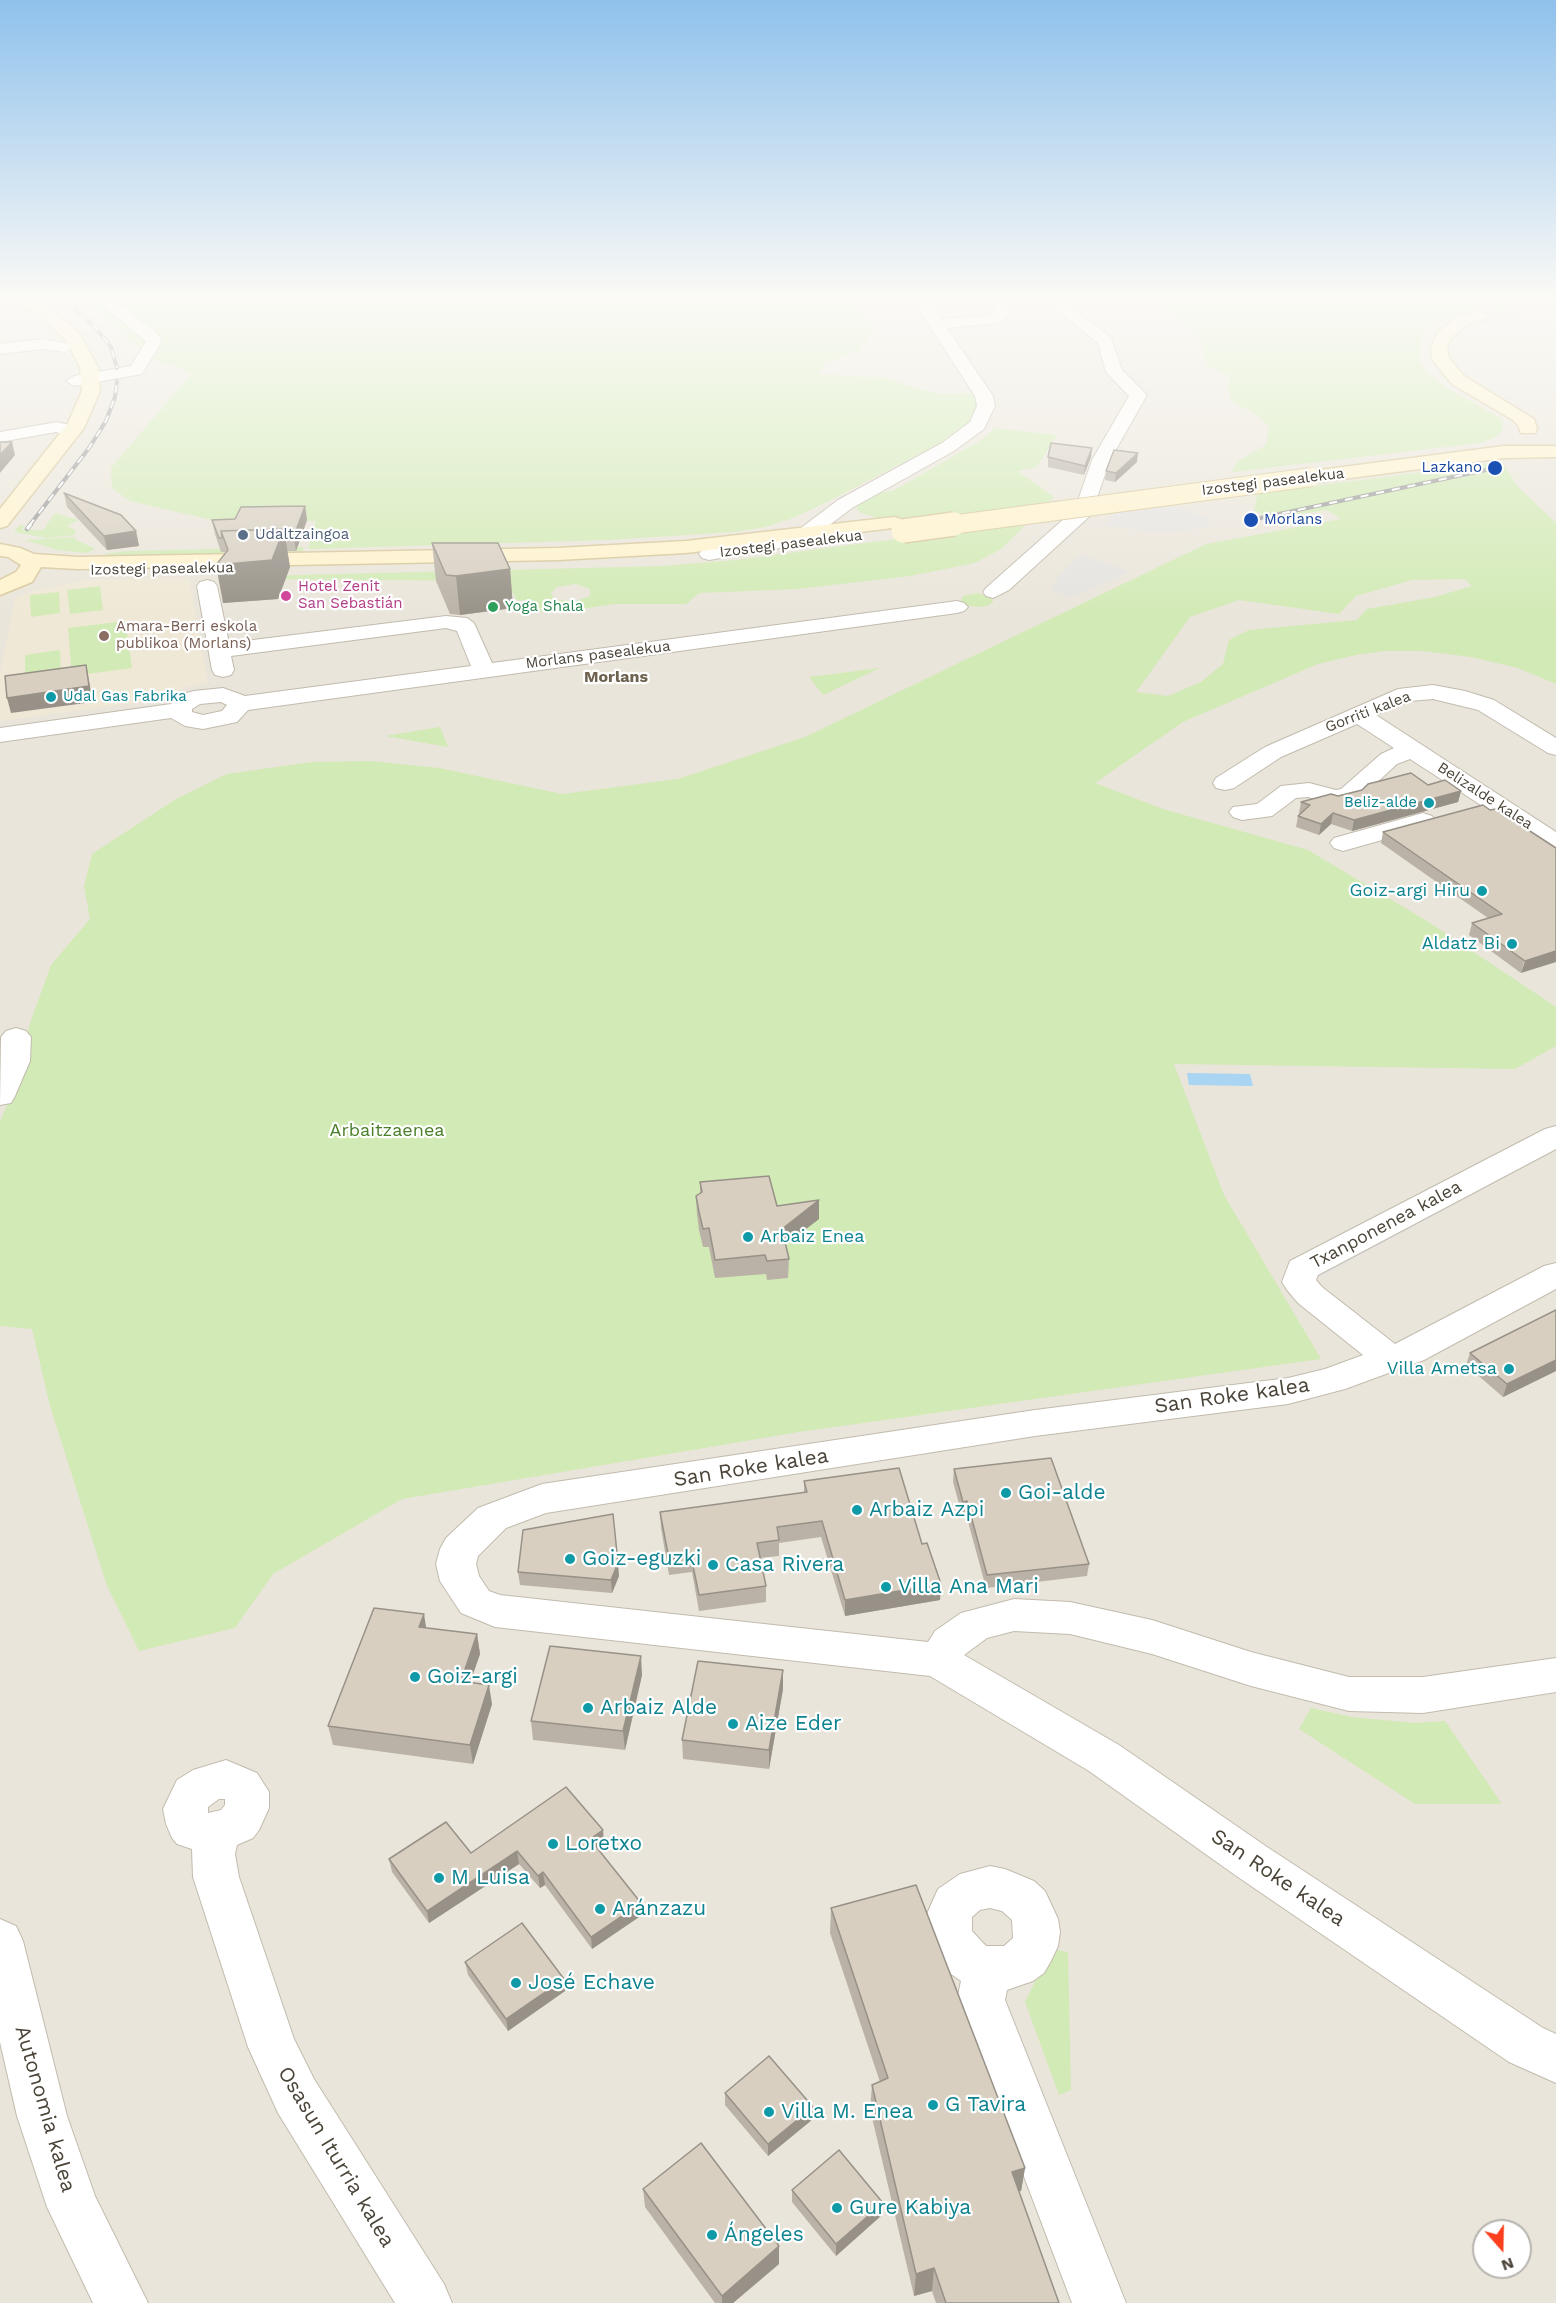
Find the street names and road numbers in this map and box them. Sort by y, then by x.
street label: Izostegi pasealekua [1201,464,1345,500]
street label: Izostegi pasealekua [719,526,863,562]
street label: Izostegi pasealekua [90,559,234,579]
street label: Morlans pasealekua [525,637,671,673]
street label: Gorriti kalea [1323,687,1413,737]
street label: Belizalde kalea [1434,759,1536,833]
street label: Txanponenea kalea [1307,1176,1465,1274]
street label: San Roke kalea [1153,1373,1311,1419]
street label: San Roke kalea [672,1443,830,1493]
street label: San Roke kalea [1206,1824,1350,1932]
street label: Autonomia kalea [9,2023,81,2195]
street label: Osasun Iturria kalea [272,2062,400,2252]

